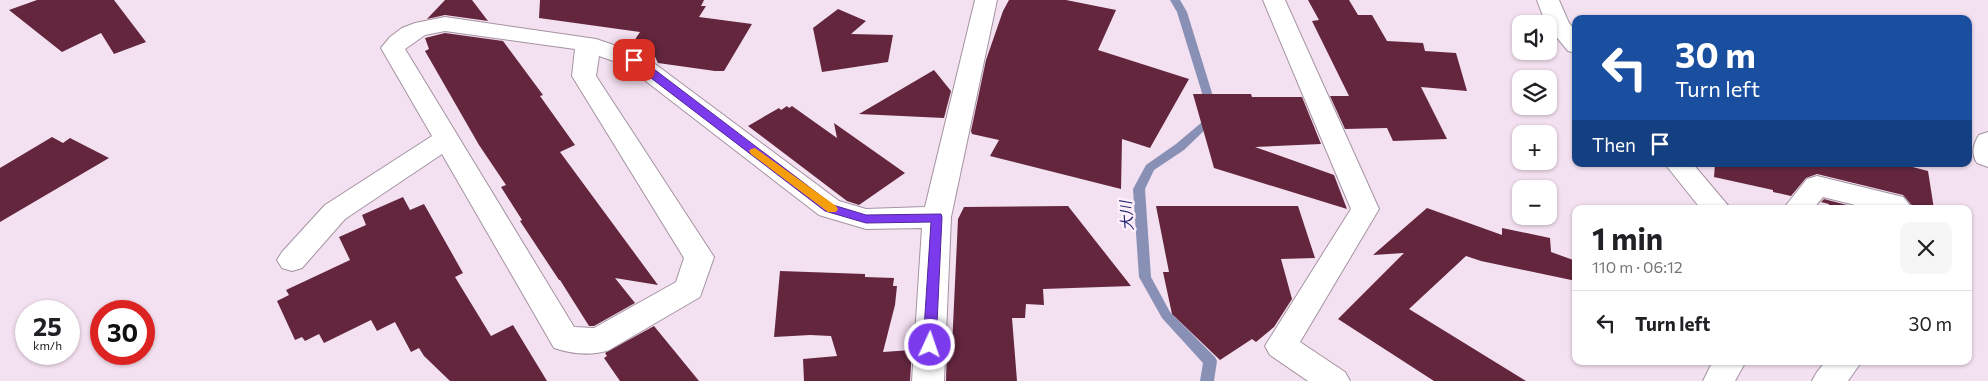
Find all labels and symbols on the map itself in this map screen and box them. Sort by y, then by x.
pin [613,39,655,81]
water label: 大川 [1116,198,1136,232]
speed limit sign: 30 [90,300,155,365]
position arrow [903,318,955,370]

